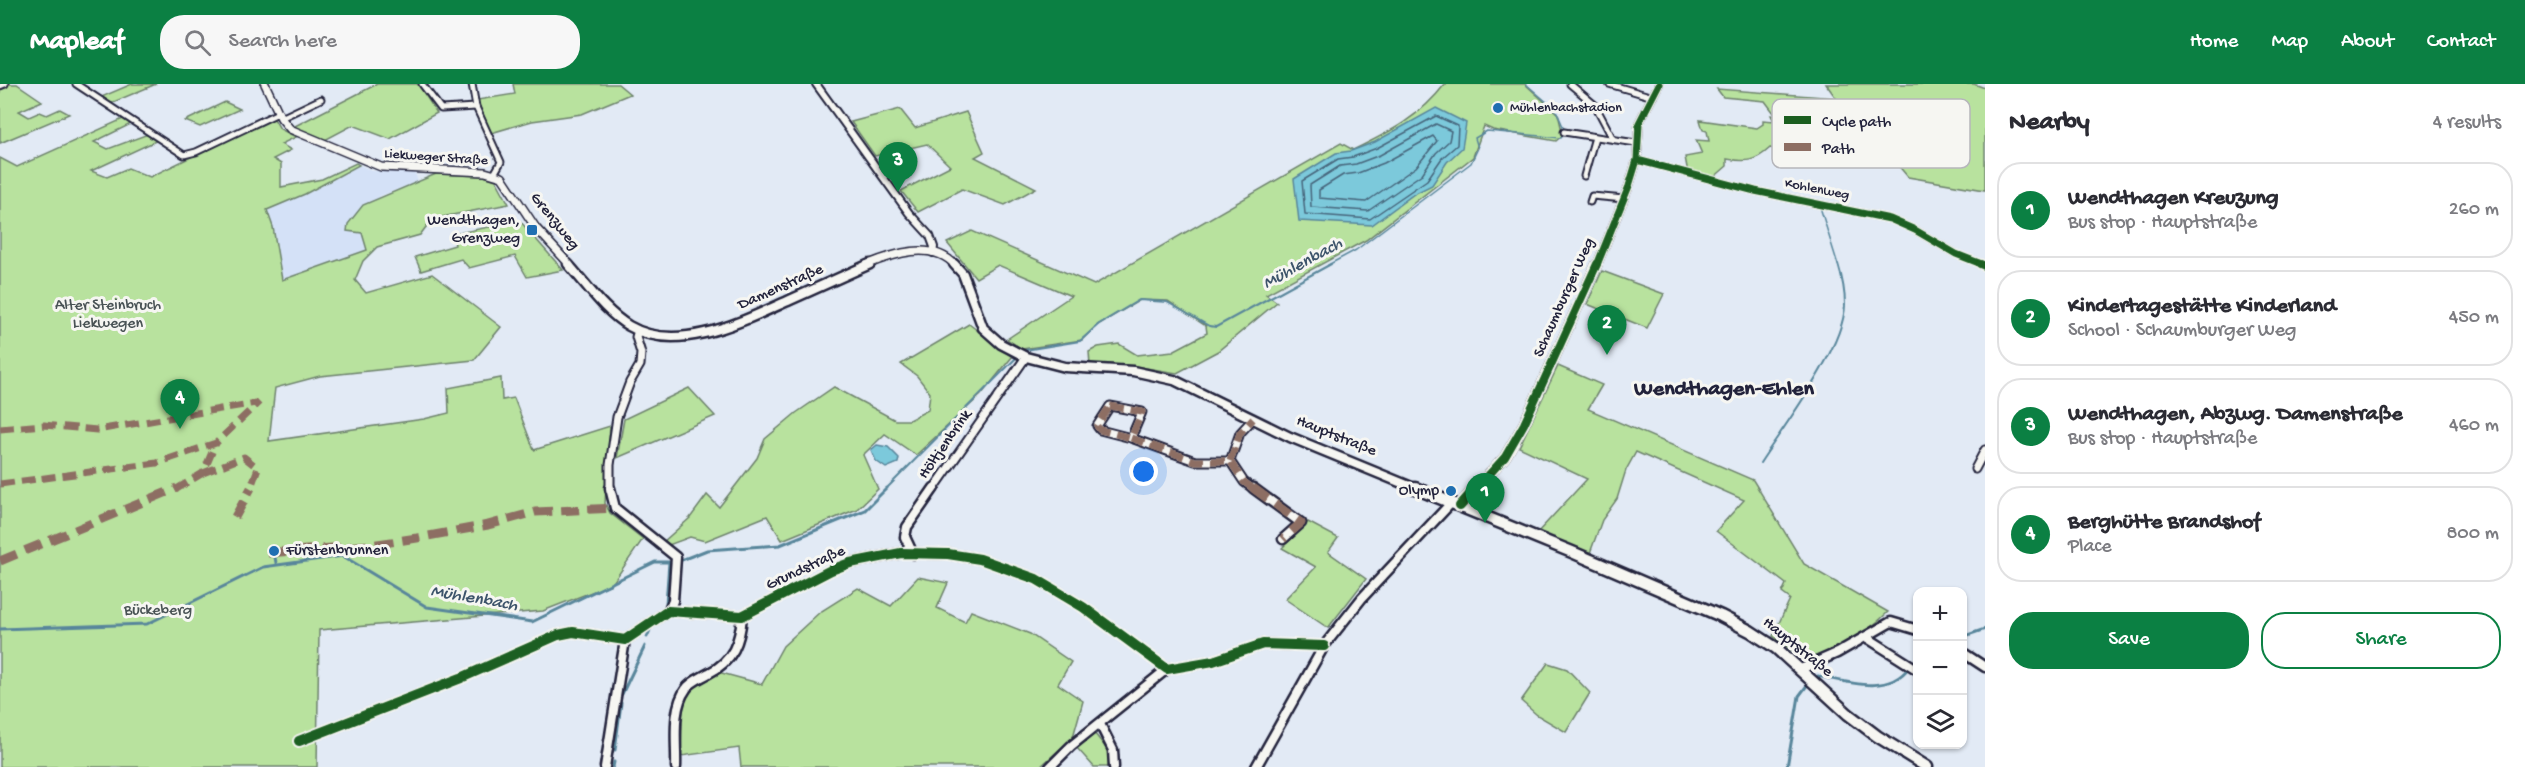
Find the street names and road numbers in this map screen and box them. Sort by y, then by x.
street label: Liekweger Straße [384,146,489,170]
street label: Kohlenweg [1783,175,1851,205]
street label: Grenzweg [525,189,583,255]
street label: Schaumburger Weg [1530,235,1600,361]
street label: Damenstraße [734,260,827,316]
street label: Höltjenbrink [915,405,978,483]
street label: Hauptstraße [1293,412,1380,462]
street label: Grundstraße [763,542,849,596]
street label: Hauptstraße [1758,614,1837,683]

